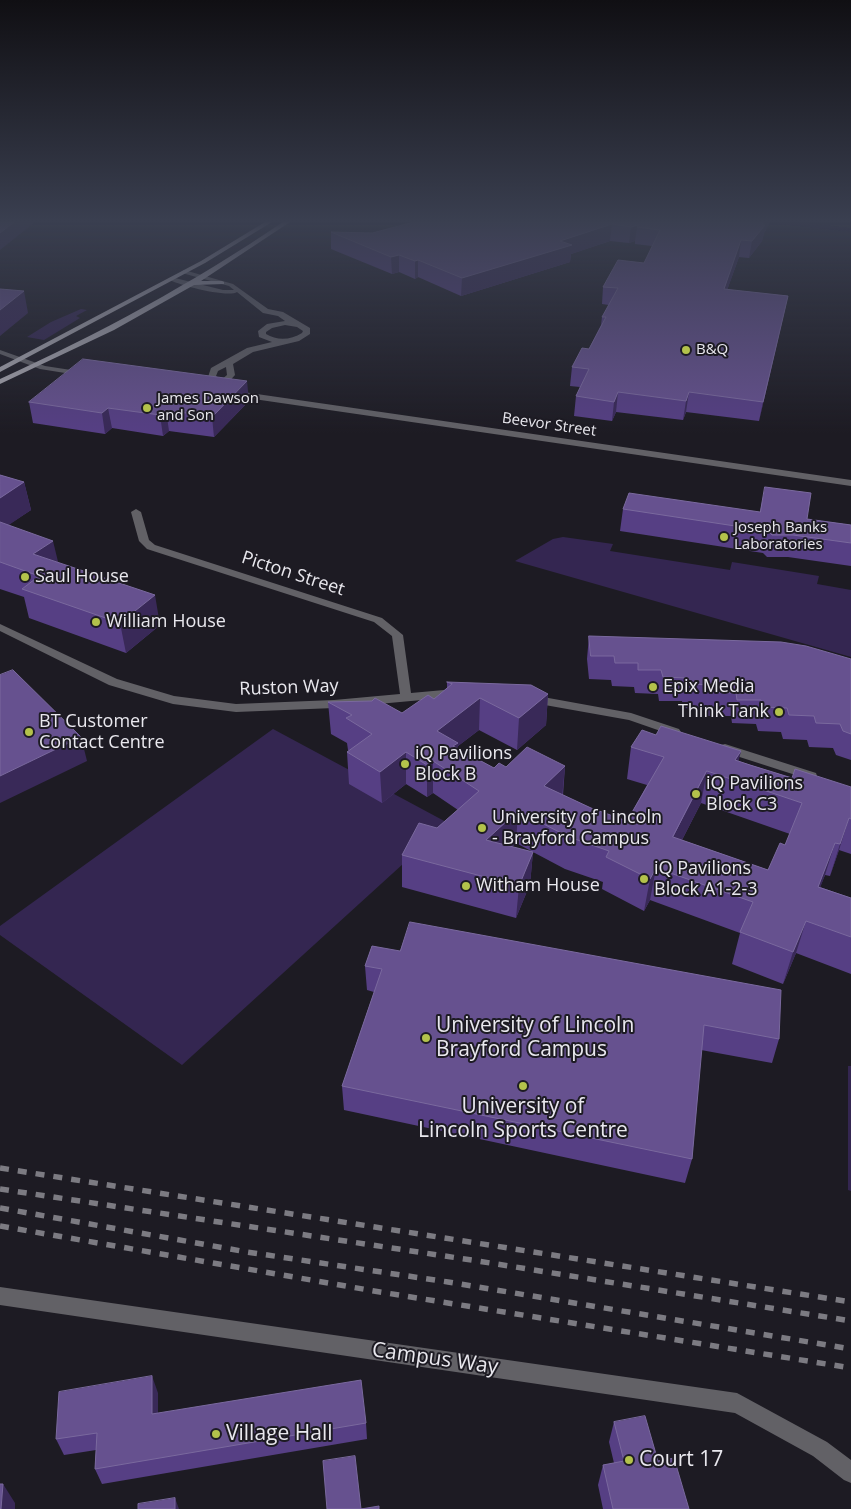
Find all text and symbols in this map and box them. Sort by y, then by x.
place label: B&Q [696,341,728,359]
marker: B&Q [680,344,692,356]
place label: James Dawson and Son [157,390,259,425]
marker: James Dawson and Son [141,402,153,414]
street label: Beevor Street [501,409,597,441]
place label: Joseph Banks Laboratories [734,519,827,554]
marker: Joseph Banks Laboratories [718,531,730,543]
street label: Picton Street [239,547,347,601]
place label: Saul House [35,566,129,588]
marker: Saul House [19,571,31,583]
place label: William House [106,611,226,633]
marker: William House [90,616,102,628]
street label: Ruston Way [239,675,339,701]
place label: Epix Media [663,676,755,698]
marker: Epix Media [647,681,659,693]
place label: Think Tank [678,701,769,723]
marker: Think Tank [773,706,785,718]
place label: BT Customer Contact Centre [39,711,165,754]
marker: BT Customer Contact Centre [23,726,35,738]
place label: iQ Pavilions Block B [415,743,512,786]
marker: iQ Pavilions Block B [399,758,411,770]
place label: iQ Pavilions Block C3 [706,773,803,816]
marker: iQ Pavilions Block C3 [690,788,702,800]
place label: University of Lincoln - Brayford Campus [492,807,662,850]
marker: University of Lincoln - Brayford Campus [476,822,488,834]
place label: iQ Pavilions Block A1-2-3 [654,858,758,901]
marker: iQ Pavilions Block A1-2-3 [638,873,650,885]
place label: Witham House [476,875,600,897]
marker: Witham House [460,880,472,892]
place label: University of Lincoln Brayford Campus [436,1013,634,1063]
marker: University of Lincoln Brayford Campus [420,1032,432,1044]
marker: University of Lincoln Sports Centre [517,1080,529,1092]
place label: University of Lincoln Sports Centre [418,1094,628,1144]
street label: Campus Way [370,1338,500,1380]
place label: Village Hall [226,1421,332,1447]
marker: Village Hall [210,1428,222,1440]
place label: Court 17 [639,1447,723,1473]
marker: Court 17 [623,1454,635,1466]

